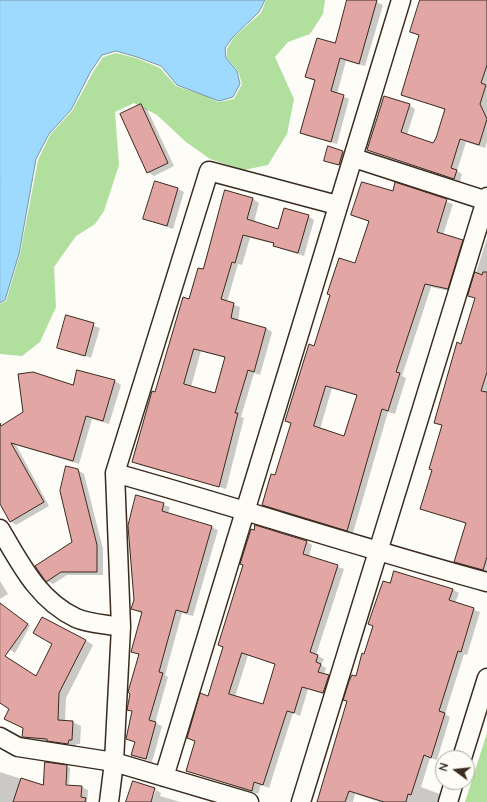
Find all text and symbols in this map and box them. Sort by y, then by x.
north arrow [435,750,475,790]
text: N [436,762,452,772]

